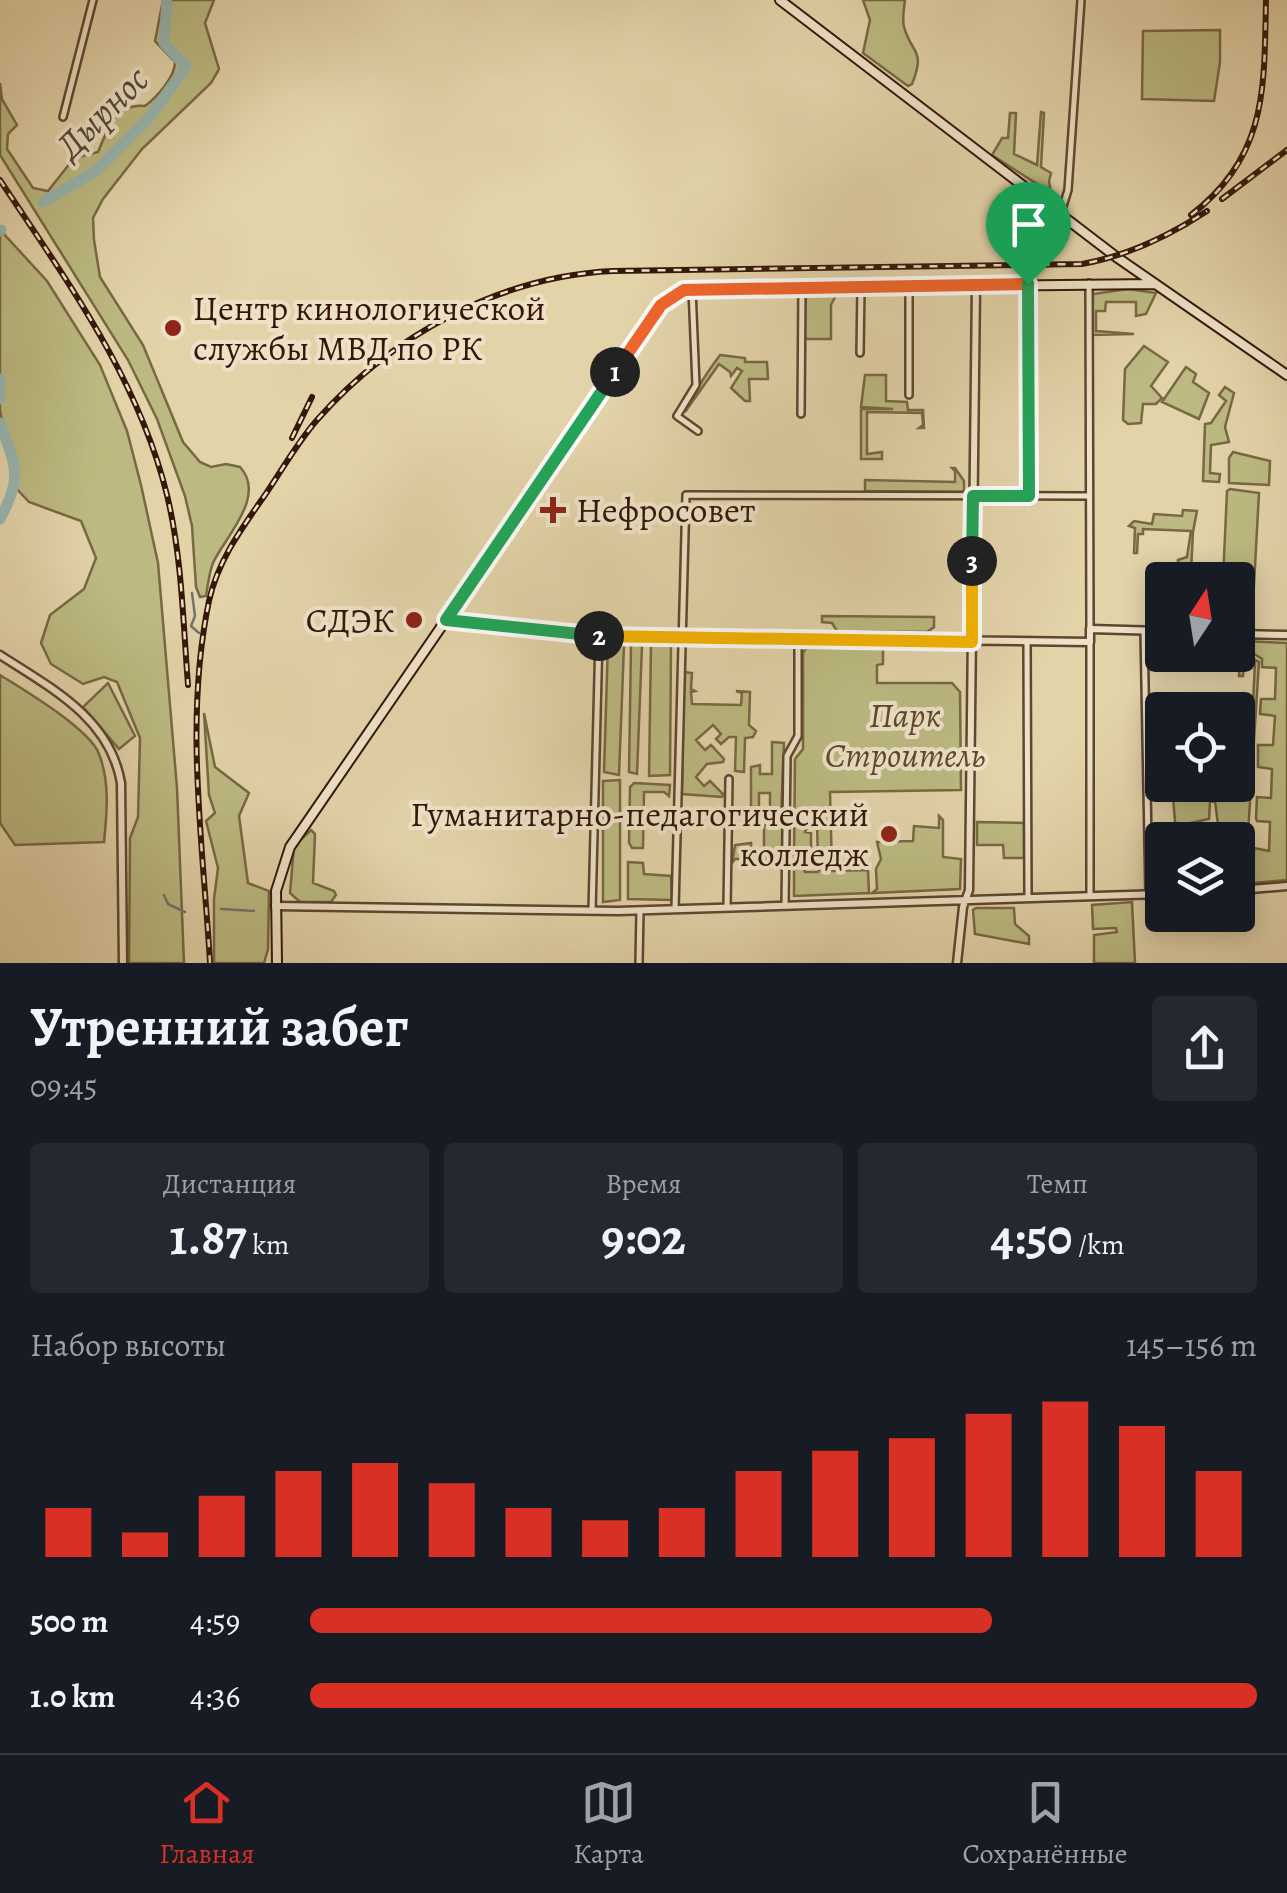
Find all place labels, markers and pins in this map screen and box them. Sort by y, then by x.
pin [986,182,1071,285]
place label: Центр кинологической службы МВД по РК [193,284,546,372]
marker: Центр кинологической службы МВД по РК [162,317,184,339]
pin: 1 [590,347,640,397]
place label: Нефросовет [576,486,756,534]
marker: Нефросовет [540,497,566,523]
pin: 3 [947,536,997,586]
place label: СДЭК [306,596,394,644]
marker: СДЭК [403,609,425,631]
pin: 2 [574,611,624,661]
place label: Гуманитарно-педагогический колледж [410,790,869,878]
marker: Гуманитарно-педагогический колледж [878,823,900,845]

